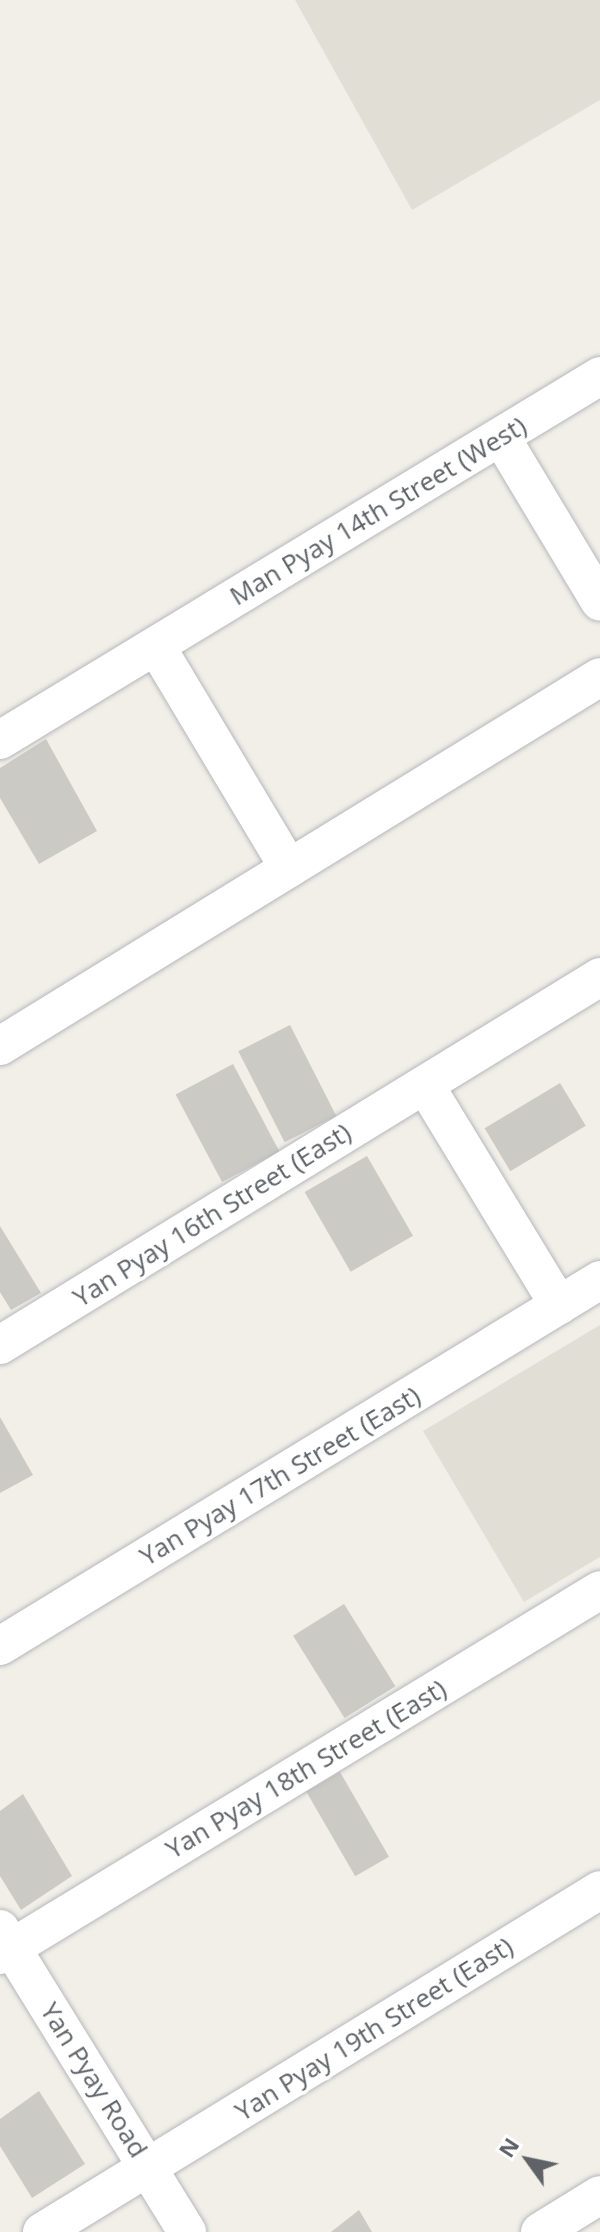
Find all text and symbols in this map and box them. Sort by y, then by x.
street label: Man Pyay 14th Street (West) [224,410,532,612]
street label: Yan Pyay 16th Street (East) [67,1117,357,1313]
street label: Yan Pyay 17th Street (East) [134,1380,426,1572]
street label: Yan Pyay 18th Street (East) [160,1673,452,1865]
street label: Yan Pyay 19th Street (East) [229,1931,519,2127]
street label: Yan Pyay Road [34,1997,154,2163]
north arrow [488,2120,568,2200]
text: N [490,2131,525,2163]

